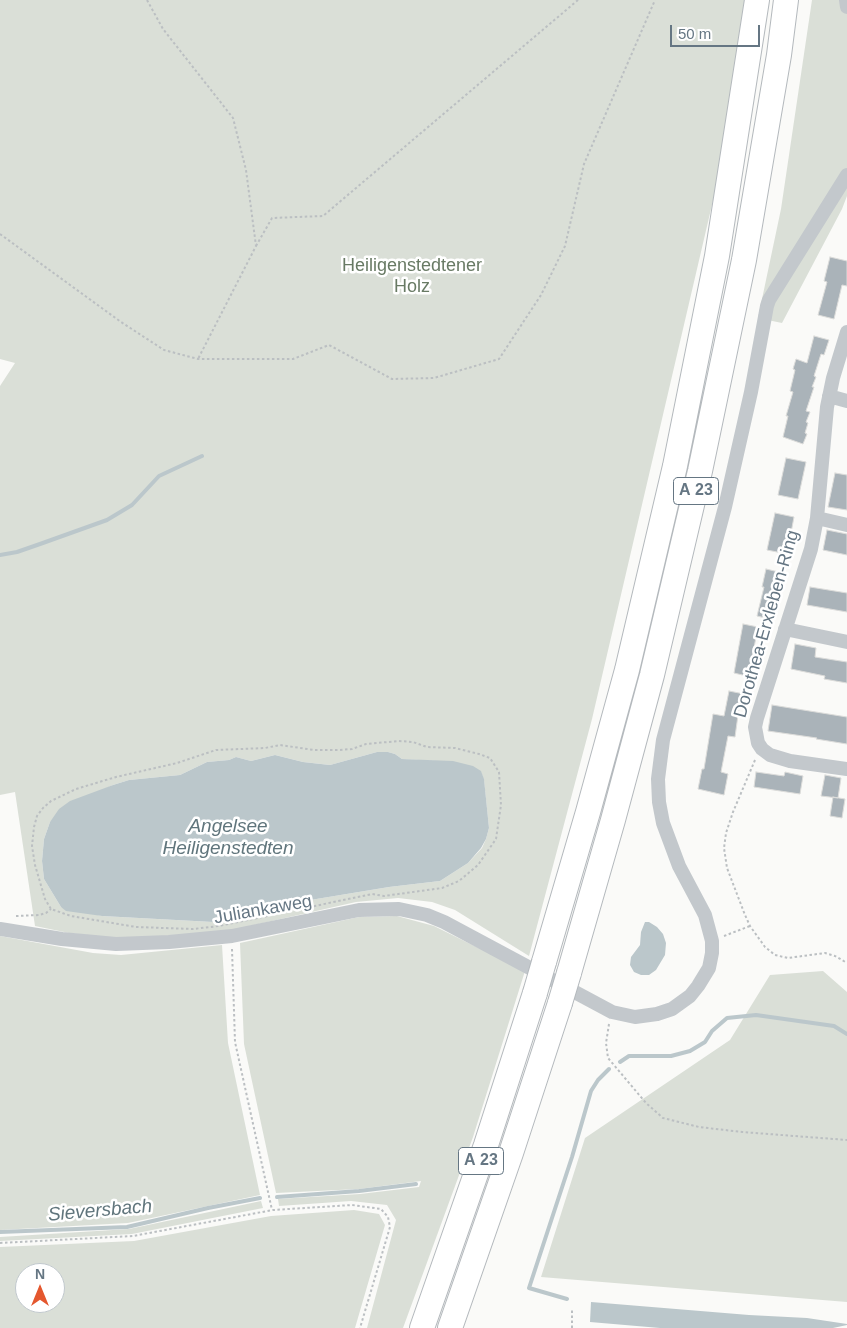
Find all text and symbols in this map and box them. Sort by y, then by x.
scale bar [672,15,762,47]
text: 50 m [678,25,711,42]
park label: Heiligenstedtener Holz [342,255,482,298]
road number: A 23 [674,478,718,504]
street label: Dorothea-Erxleben-Ring [730,528,804,720]
water label: Angelsee Heiligenstedten [163,816,293,860]
street label: Juliankaweg [212,891,314,929]
road number: A 23 [458,1148,504,1174]
water label: Sieversbach [47,1195,153,1227]
north arrow [15,1263,65,1313]
text: N [35,1266,45,1282]

